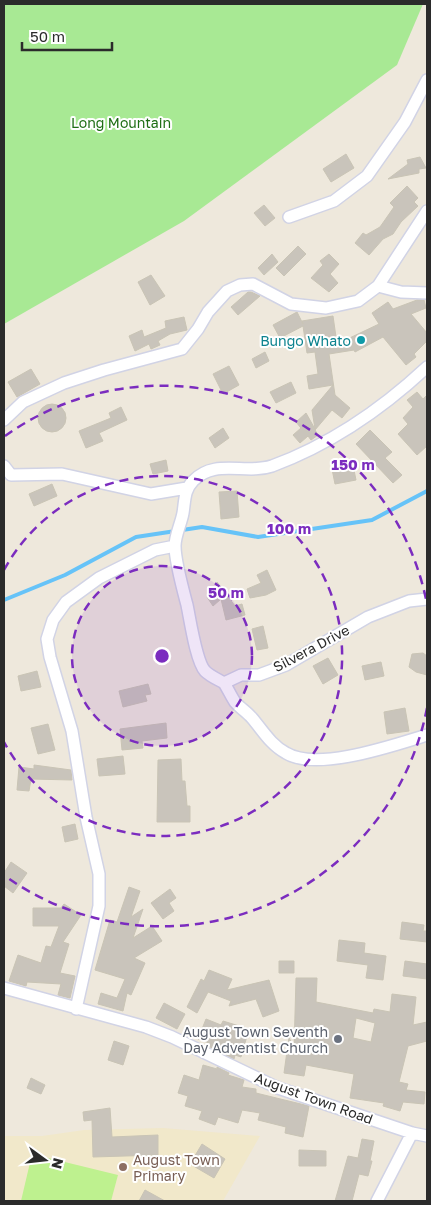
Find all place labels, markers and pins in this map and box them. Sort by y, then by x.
place label: Bungo Whato [260,332,351,349]
marker: Bungo Whato [355,334,367,346]
centre of rings [153,647,171,665]
place label: August Town Seventh Day Adventist Church [183,1023,328,1056]
marker: August Town Seventh Day Adventist Church [332,1033,344,1045]
place label: August Town Primary [133,1151,220,1184]
marker: August Town Primary [117,1161,129,1173]

